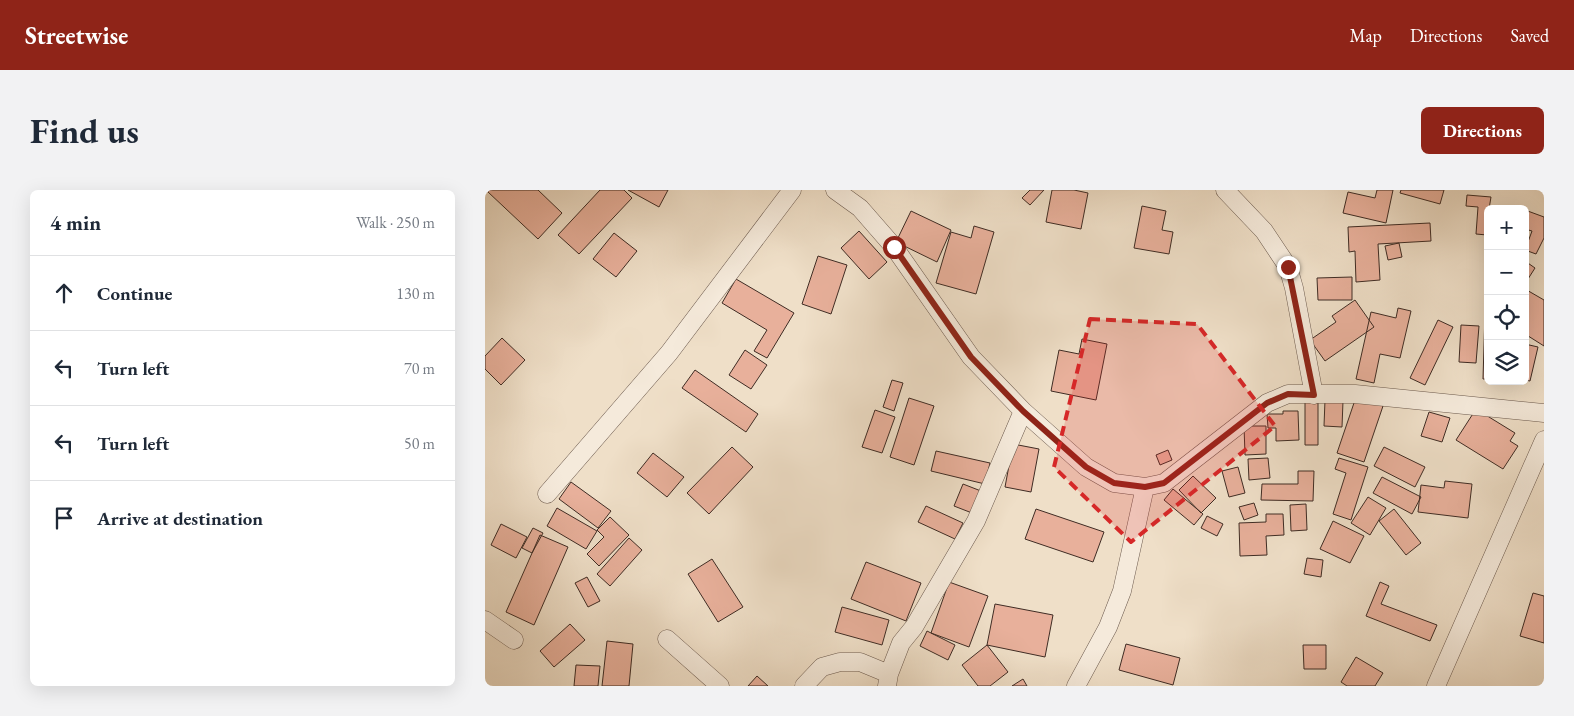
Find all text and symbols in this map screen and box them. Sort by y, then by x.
text: Streetwise [25,20,128,51]
text: Map [1350,24,1382,47]
text: Directions [1410,24,1482,47]
text: Saved [1510,24,1549,47]
button: Directions [1421,107,1544,154]
text: Find us [30,108,139,153]
map controls [1484,205,1529,385]
button: + [1484,205,1529,250]
text: 4 min [50,209,101,236]
text: Walk · 250 m [356,212,435,233]
route start [883,236,906,259]
button: − [1484,250,1529,295]
route end [1277,256,1300,279]
icon: ahead [50,279,78,307]
text: Continue [97,281,172,306]
text: 130 m [396,283,435,304]
button: locate [1484,295,1529,340]
button: layers [1484,340,1529,385]
icon: left [50,354,78,382]
text: Turn left [97,356,169,381]
text: 70 m [404,358,435,379]
icon: left [50,429,78,457]
text: Turn left [97,431,169,456]
text: 50 m [404,433,435,454]
icon: arrive [50,504,78,532]
text: Arrive at destination [97,506,263,531]

